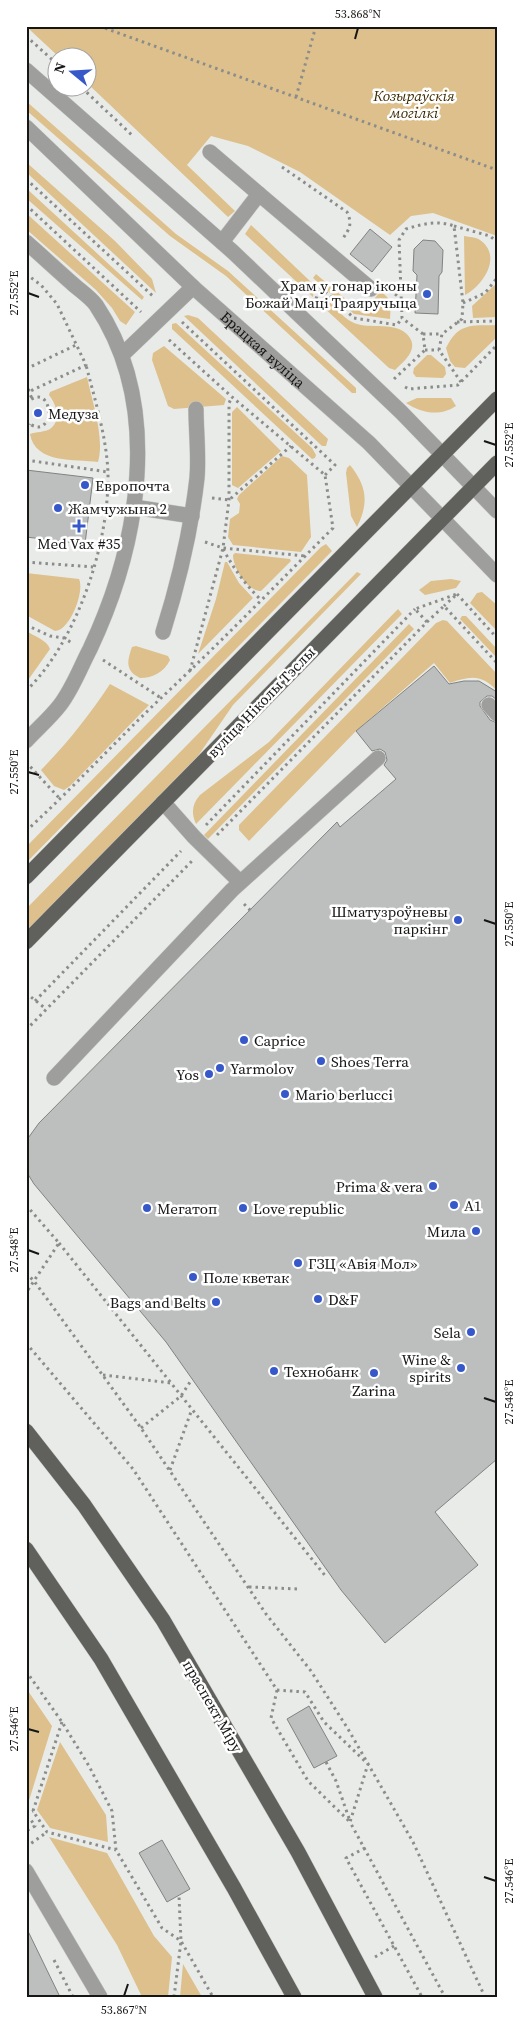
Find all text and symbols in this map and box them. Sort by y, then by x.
text: 53.868°N [335,6,381,22]
north arrow [48,48,98,98]
text: N [49,60,71,76]
park label: Козыраўскія могілкі [372,85,455,123]
text: 27.552°E [6,271,22,315]
place label: Храм у гонар іконы Божай Маці Траяручыца [245,275,417,313]
marker: Храм у гонар іконы Божай Маці Траяручыца [421,288,433,300]
street label: Брацкая вуліца [216,306,310,393]
place label: Медуза [48,403,99,424]
marker: Медуза [32,407,44,419]
text: 27.552°E [501,423,517,467]
place label: Европочта [95,475,170,496]
marker: Европочта [79,479,91,491]
place label: Жамчужына 2 [68,498,167,519]
marker: Жамчужына 2 [52,502,64,514]
marker: Med Vax #35 [73,520,85,532]
place label: Med Vax #35 [37,533,121,554]
street label: вуліца Ніколы Тэслы [202,642,320,762]
text: 27.550°E [6,750,22,794]
place label: Шматузроўневы паркінг [331,901,448,939]
text: 27.550°E [501,902,517,946]
marker: Шматузроўневы паркінг [452,914,464,926]
place label: Caprice [254,1030,306,1051]
marker: Caprice [238,1034,250,1046]
place label: Shoes Terra [331,1051,409,1072]
marker: Shoes Terra [315,1055,327,1067]
place label: Yarmolov [230,1058,295,1079]
marker: Yarmolov [214,1062,226,1074]
place label: Yos [176,1064,199,1085]
marker: Yos [203,1068,215,1080]
place label: Mario berlucci [295,1084,393,1105]
marker: Mario berlucci [279,1088,291,1100]
place label: Prima & vera [336,1176,423,1197]
marker: Prima & vera [427,1180,439,1192]
place label: А1 [464,1195,481,1216]
place label: Мегатоп [157,1198,217,1219]
place label: Love republic [253,1198,344,1219]
marker: А1 [448,1199,460,1211]
marker: Мегатоп [141,1202,153,1214]
marker: Love republic [237,1202,249,1214]
place label: Мила [427,1221,466,1242]
marker: Мила [470,1225,482,1237]
text: 27.548°E [6,1228,22,1272]
place label: ГЗЦ «Авія Мол» [308,1253,417,1274]
marker: ГЗЦ «Авія Мол» [292,1257,304,1269]
place label: Поле кветак [203,1267,290,1288]
marker: Поле кветак [187,1271,199,1283]
place label: D&F [328,1289,358,1310]
place label: Bags and Belts [110,1292,206,1313]
marker: D&F [312,1293,324,1305]
marker: Bags and Belts [210,1296,222,1308]
place label: Sela [434,1322,461,1343]
marker: Sela [465,1326,477,1338]
place label: Wine & spirits [401,1349,451,1387]
place label: Технобанк [284,1361,359,1382]
marker: Wine & spirits [455,1362,467,1374]
marker: Технобанк [268,1365,280,1377]
marker: Zarina [368,1367,380,1379]
place label: Zarina [352,1380,396,1401]
text: 27.548°E [501,1380,517,1424]
street label: праспект Міру [178,1656,248,1756]
text: 27.546°E [6,1707,22,1751]
text: 27.546°E [501,1859,517,1903]
text: 53.867°N [101,2002,147,2018]

